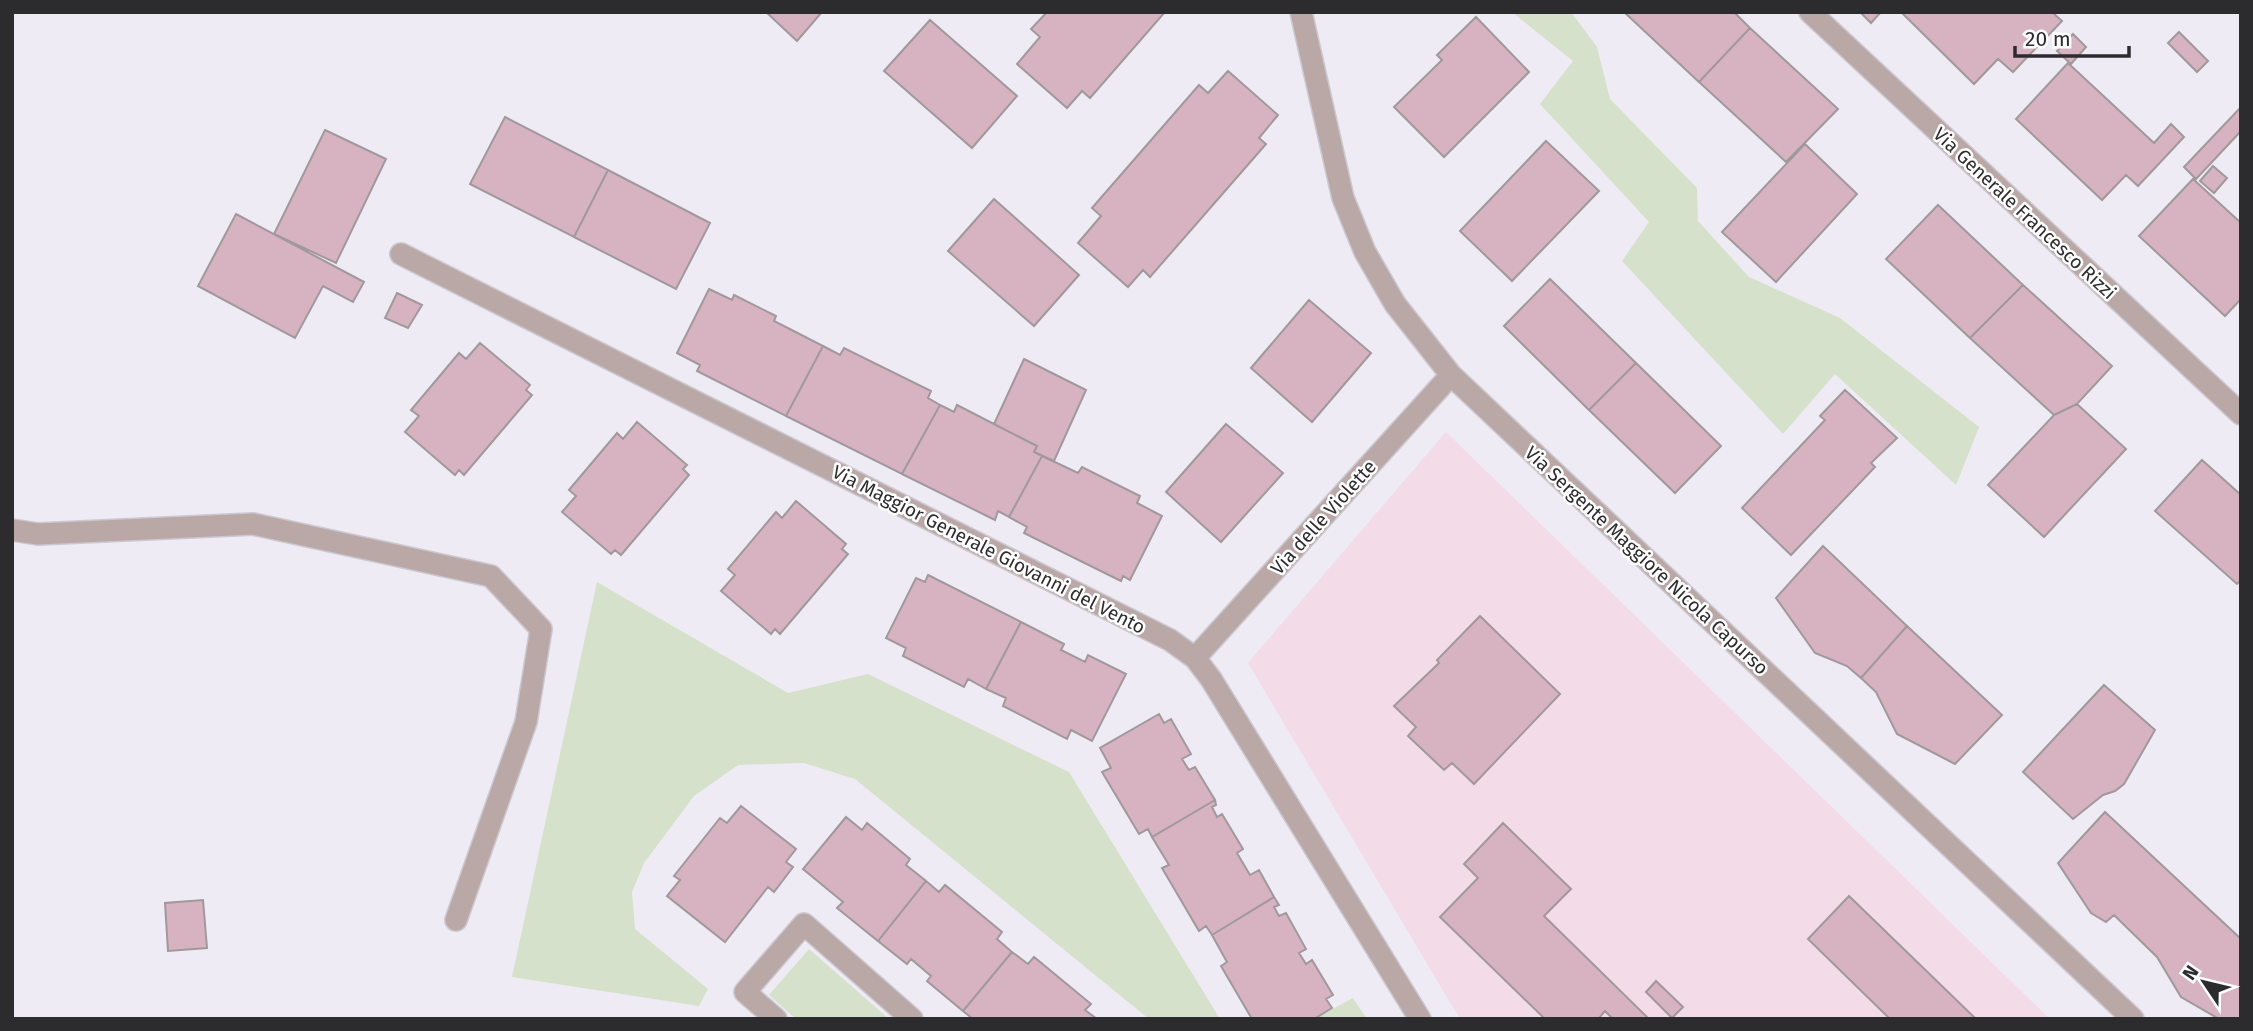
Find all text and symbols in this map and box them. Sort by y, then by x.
scale bar [2015,14,2129,58]
text: 20 m [2025,26,2071,52]
street label: Via Generale Francesco Rizzi [1929,123,2121,304]
street label: Via Sergente Maggiore Nicola Capurso [1520,441,1773,679]
street label: Via delle Violette [1266,455,1381,579]
street label: Via Maggior Generale Giovanni del Vento [828,460,1149,639]
north arrow [2169,947,2239,1017]
text: N [2177,961,2204,984]

